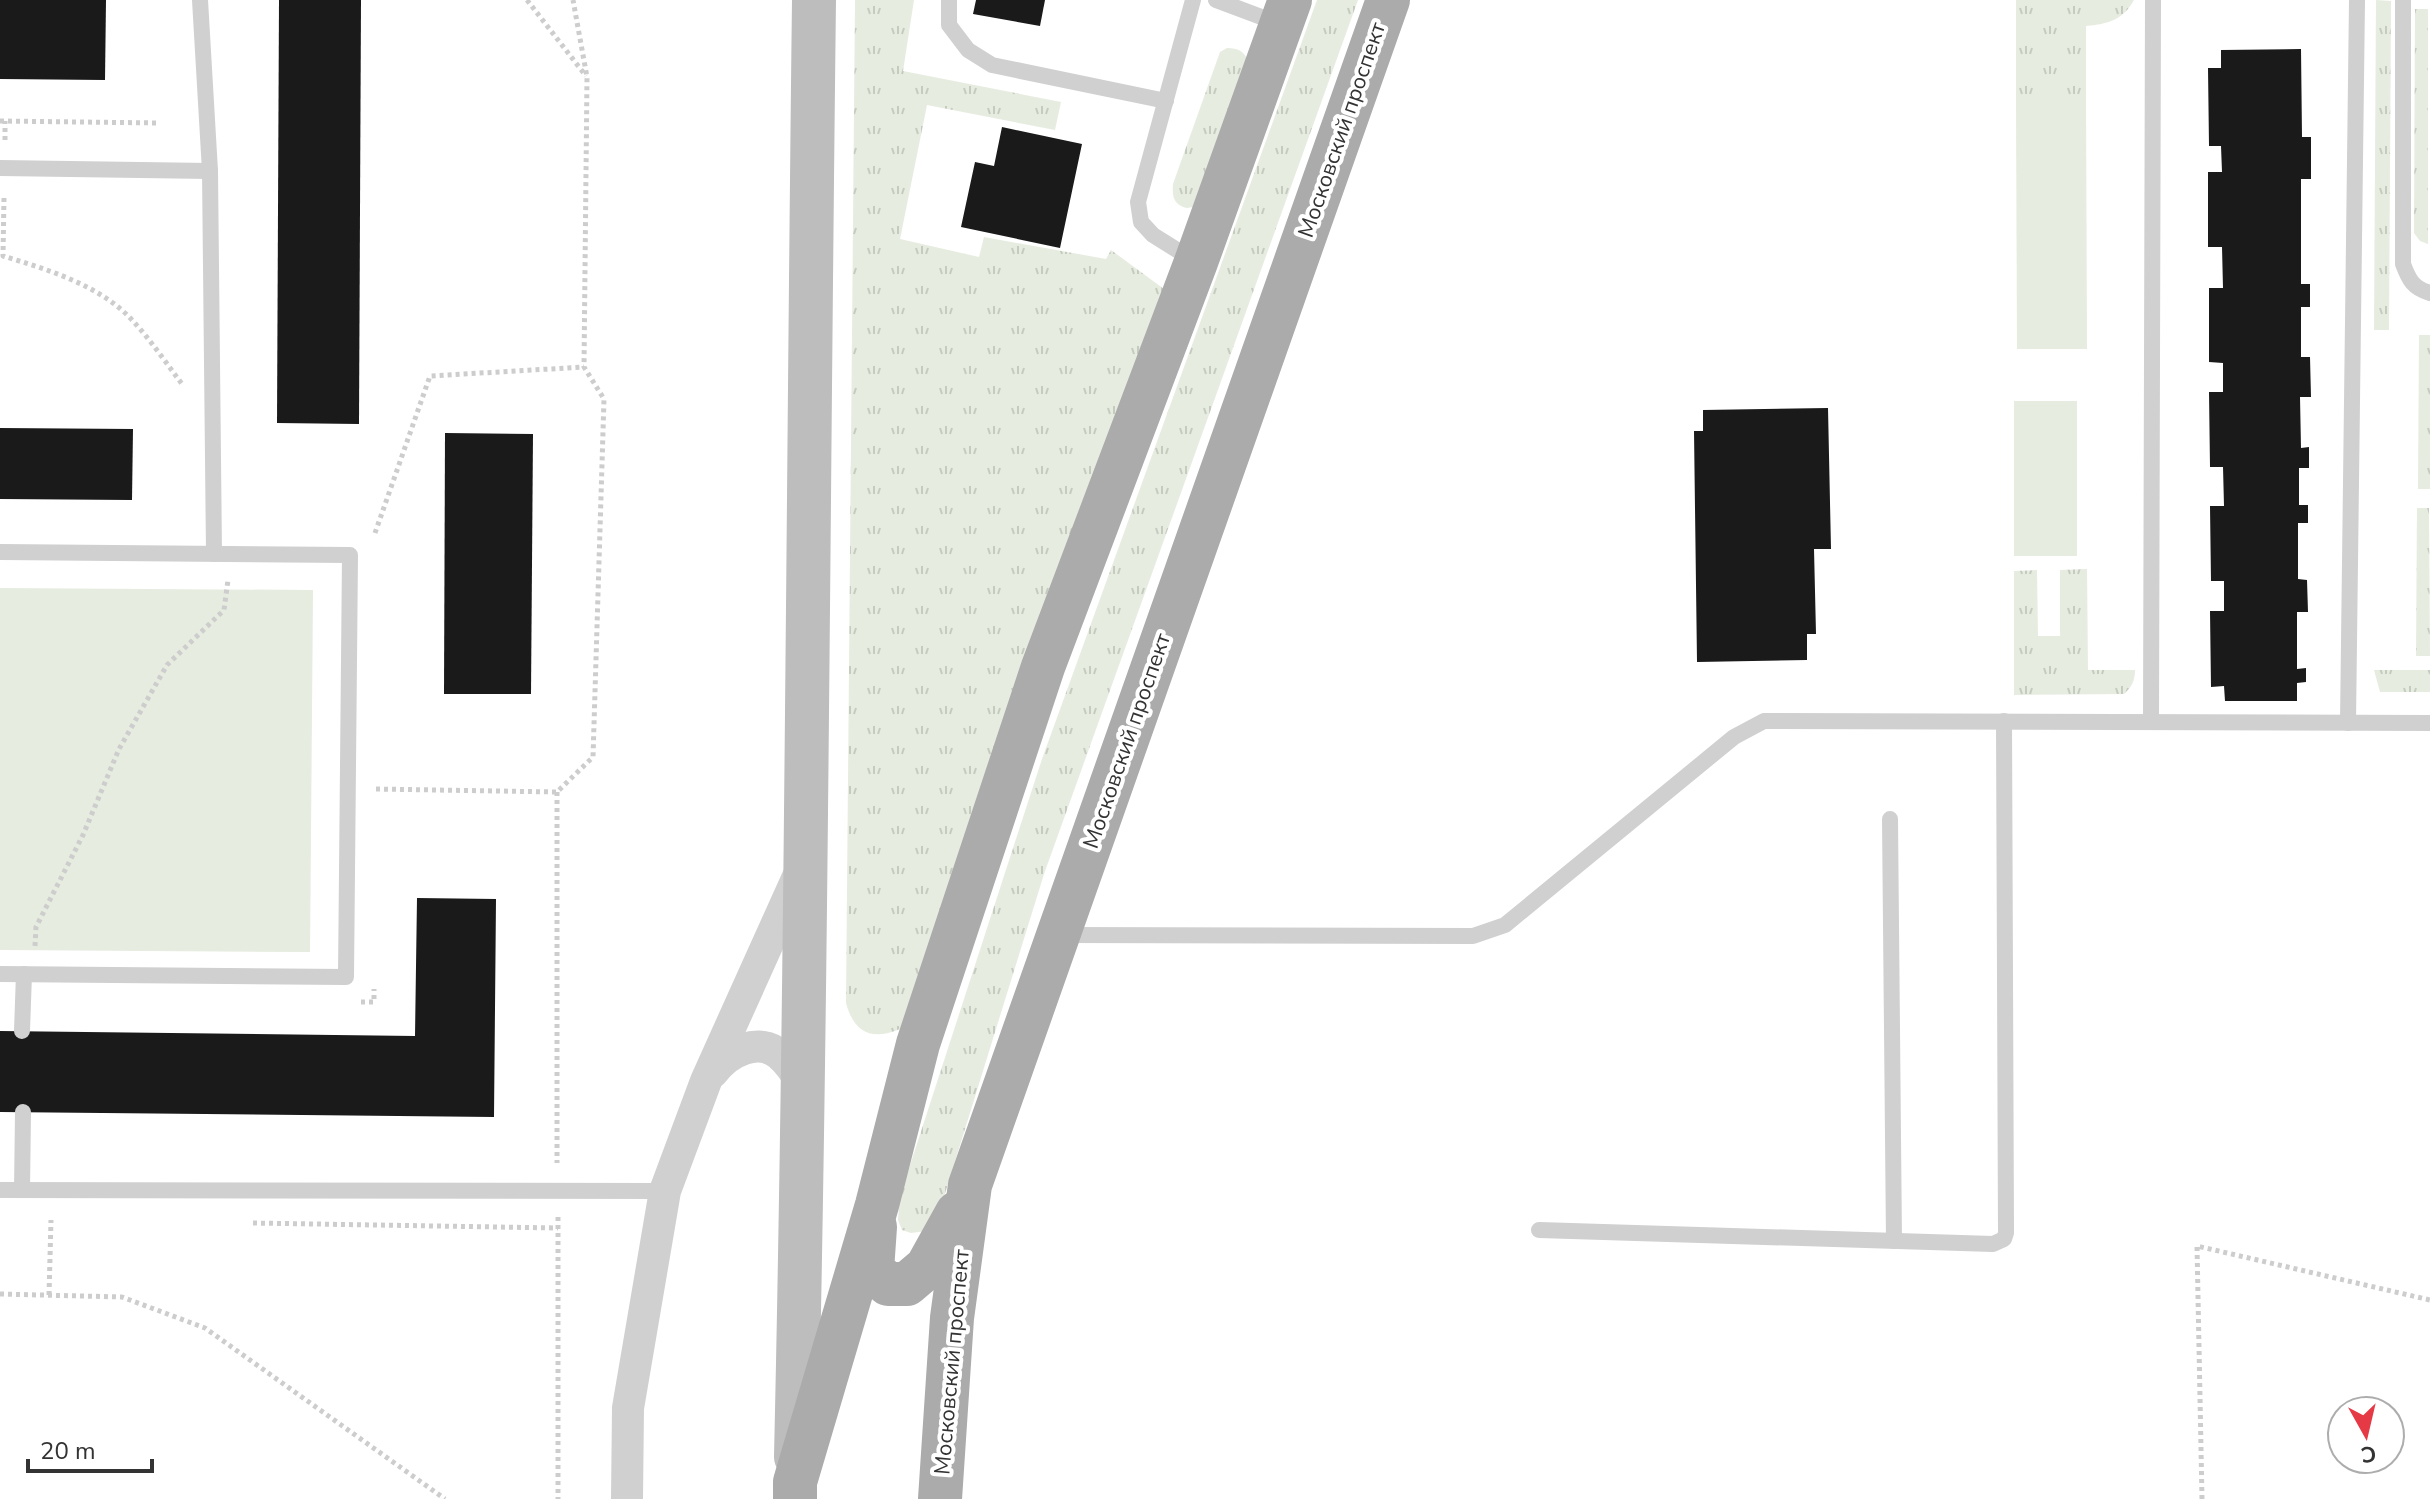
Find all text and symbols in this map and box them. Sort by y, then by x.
street label: Московский проспект [1291,18,1393,242]
street label: Московский проспект [1076,629,1178,853]
street label: Московский проспект [927,1248,977,1476]
north arrow [2326,1395,2406,1475]
scale bar [28,1423,152,1473]
text: 20 m [40,1435,96,1467]
text: С [2359,1438,2378,1470]

